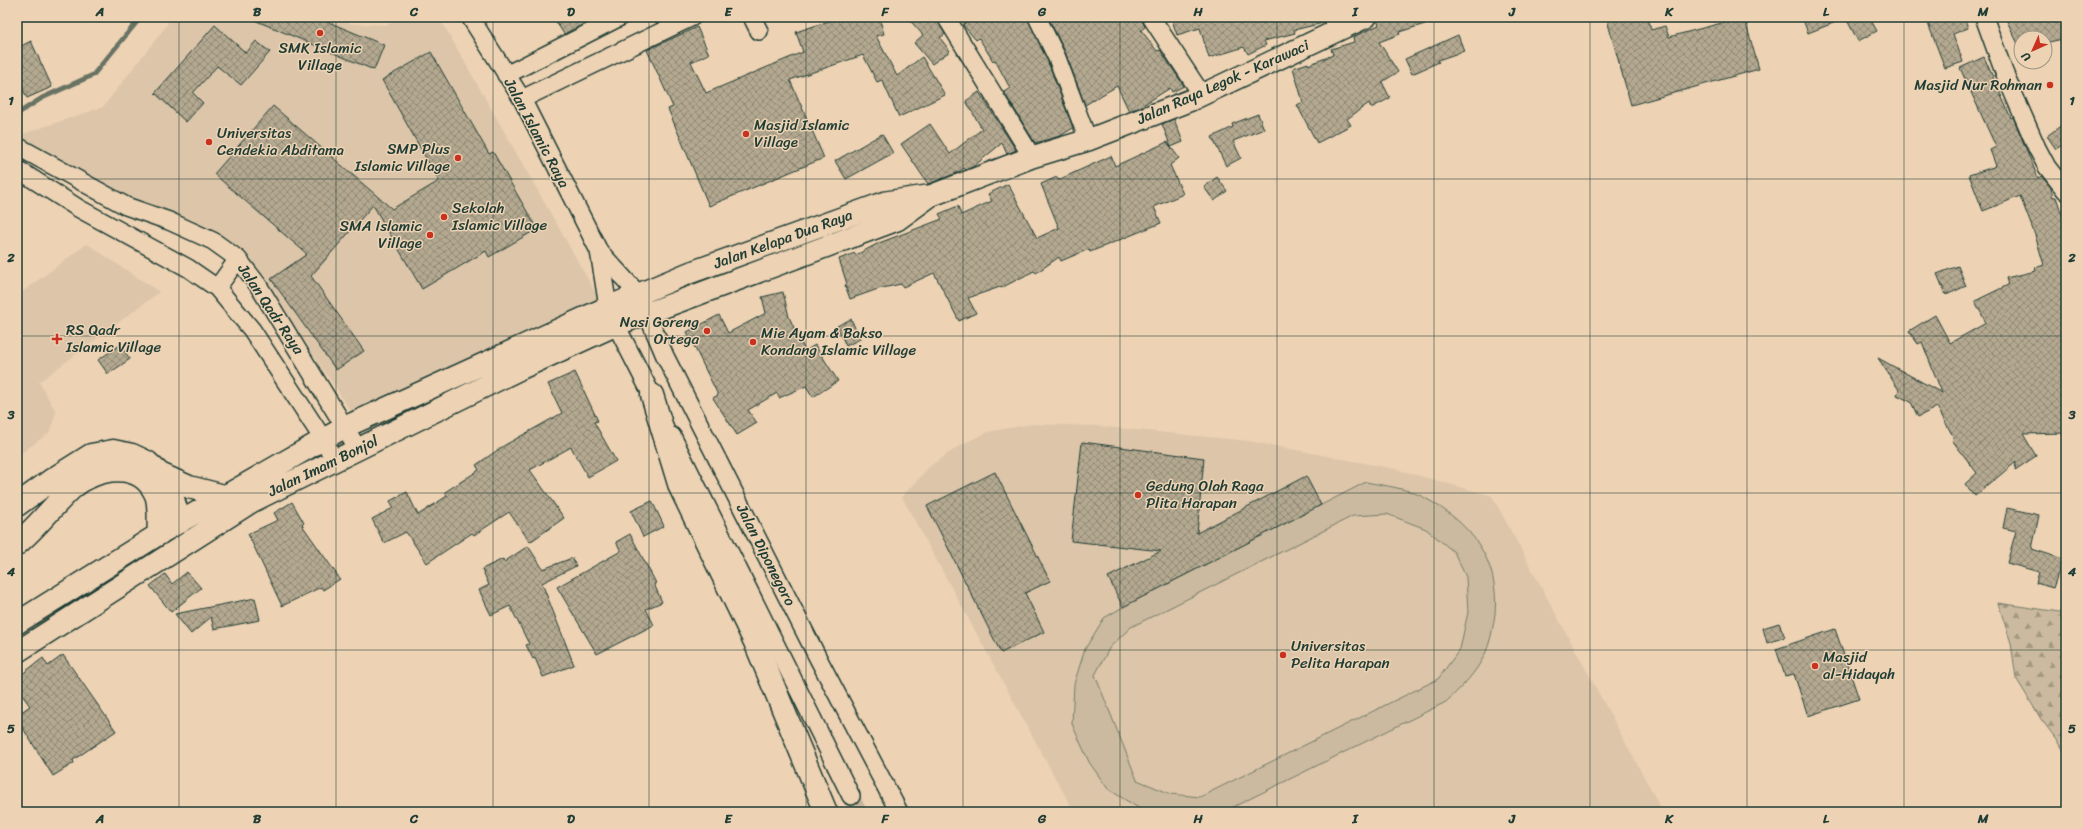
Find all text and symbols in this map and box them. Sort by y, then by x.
text: A [95,0,104,23]
text: B [253,0,262,23]
text: C [409,0,419,23]
text: D [567,0,575,23]
text: E [724,0,733,23]
text: F [880,0,889,23]
text: G [1037,0,1047,23]
text: H [1192,0,1203,23]
text: I [1351,0,1359,23]
text: J [1508,0,1516,23]
text: K [1664,0,1674,23]
text: L [1823,0,1830,23]
text: M [1977,0,1989,23]
marker: SMK Islamic Village [315,28,325,38]
north arrow [2013,30,2053,70]
street label: Jalan Raya Legok - Karawaci [1132,32,1314,132]
place label: SMK Islamic Village [279,35,362,78]
text: U [2016,47,2036,66]
street label: Jalan Islamic Raya [497,72,577,193]
place label: Masjid Nur Rohman [1914,72,2042,98]
marker: Masjid Nur Rohman [2045,80,2055,90]
text: 1 [8,89,14,112]
text: 1 [2069,89,2075,112]
place label: Masjid Islamic Village [754,112,850,155]
place label: Universitas Cendekia Abditama [217,120,345,163]
marker: Masjid Islamic Village [741,129,751,139]
place label: SMP Plus Islamic Village [354,136,450,179]
marker: Universitas Cendekia Abditama [204,137,214,147]
marker: SMP Plus Islamic Village [453,153,463,163]
place label: Sekolah Islamic Village [451,195,547,238]
street label: Jalan Kelapa Dua Raya [709,202,857,277]
marker: Sekolah Islamic Village [439,212,449,222]
place label: SMA Islamic Village [340,213,423,256]
marker: SMA Islamic Village [425,230,435,240]
text: 2 [6,246,15,269]
text: 2 [2067,246,2076,269]
street label: Jalan Qadr Raya [230,257,311,360]
place label: Nasi Goreng Ortega [620,309,699,352]
place label: RS Qadr Islamic Village [65,317,161,360]
place label: Mie Ayam & Bakso Kondang Islamic Village [761,320,916,363]
marker: Nasi Goreng Ortega [702,326,712,336]
marker: RS Qadr Islamic Village [51,333,63,345]
marker: Mie Ayam & Bakso Kondang Islamic Village [748,337,758,347]
text: 3 [6,403,15,426]
text: 3 [2067,403,2076,426]
street label: Jalan Imam Bonjol [262,428,383,504]
place label: Gedung Olah Raga Plita Harapan [1146,473,1264,516]
marker: Gedung Olah Raga Plita Harapan [1133,490,1143,500]
street label: Jalan Diponegoro [729,498,803,611]
text: 4 [6,560,16,583]
text: 4 [2067,560,2077,583]
place label: Universitas Pelita Harapan [1291,633,1390,676]
place label: Masjid al-Hidayah [1823,644,1895,687]
marker: Universitas Pelita Harapan [1278,650,1288,660]
marker: Masjid al-Hidayah [1810,661,1820,671]
text: 5 [7,717,15,740]
text: 5 [2068,717,2076,740]
text: A [95,807,104,829]
text: B [253,807,262,829]
text: C [409,807,419,829]
text: D [567,807,575,829]
text: E [724,807,733,829]
text: F [880,807,889,829]
text: G [1037,807,1047,829]
text: H [1192,807,1203,829]
text: I [1351,807,1359,829]
text: J [1508,807,1516,829]
text: K [1664,807,1674,829]
text: L [1823,807,1830,829]
text: M [1977,807,1989,829]

